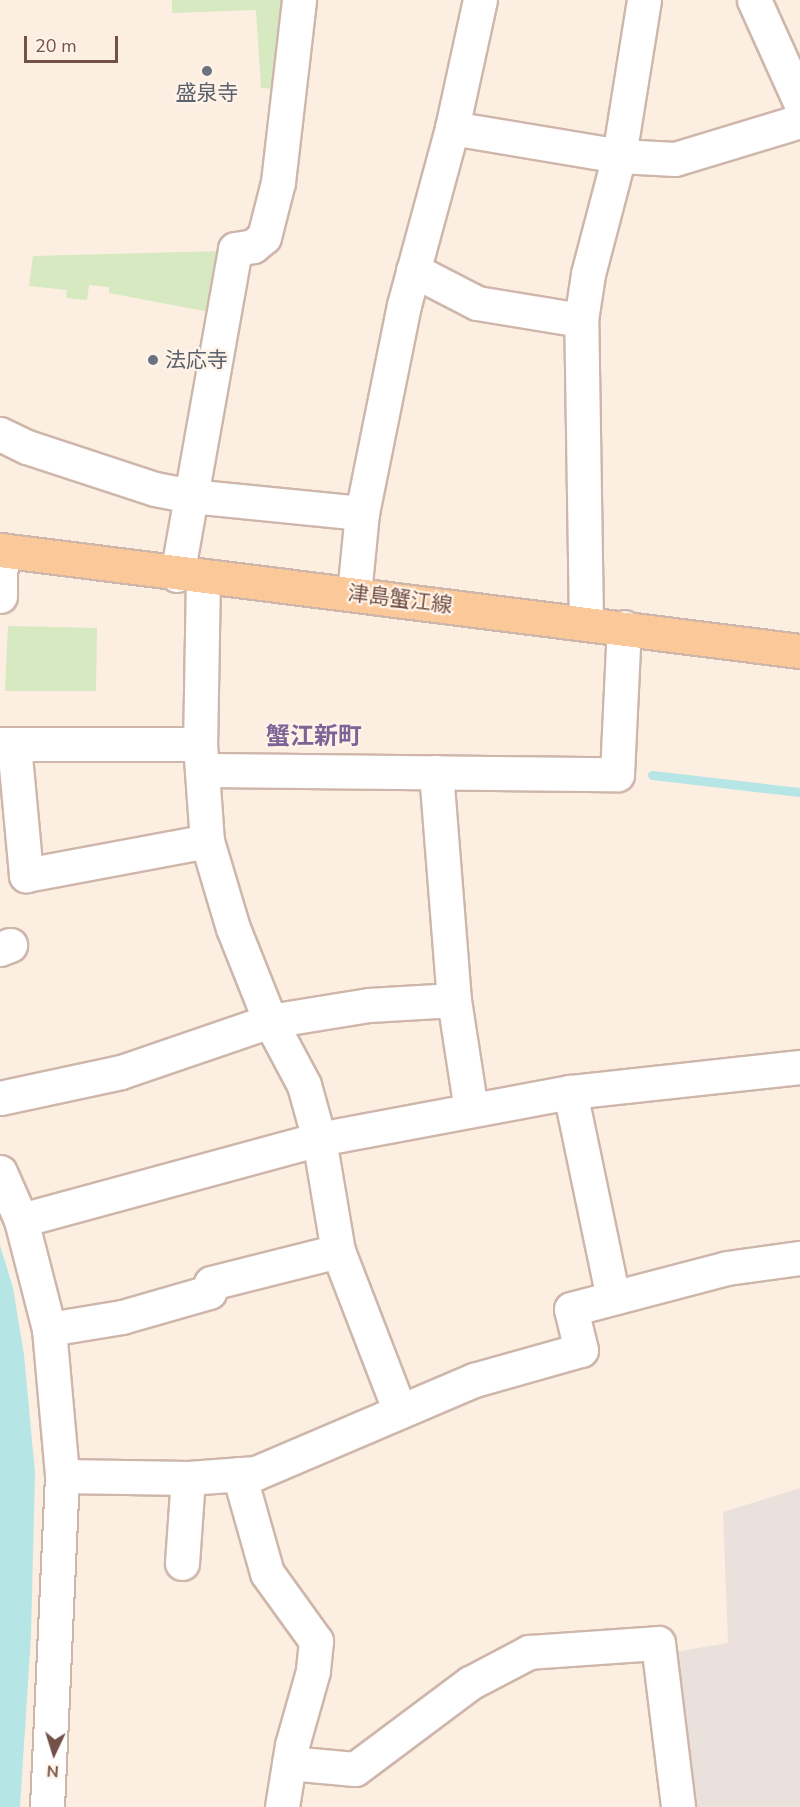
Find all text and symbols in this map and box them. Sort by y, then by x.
scale bar [27,24,122,62]
text: 20 m [35,34,77,58]
marker: 盛泉寺 [200,64,214,78]
place label: 盛泉寺 [176,80,238,106]
place label: 法応寺 [165,347,228,373]
marker: 法応寺 [146,353,160,367]
street label: 津島蟹江線 [346,580,454,618]
district label: 蟹江新町 [266,723,362,751]
north arrow [24,1723,84,1783]
text: N [46,1760,59,1782]

